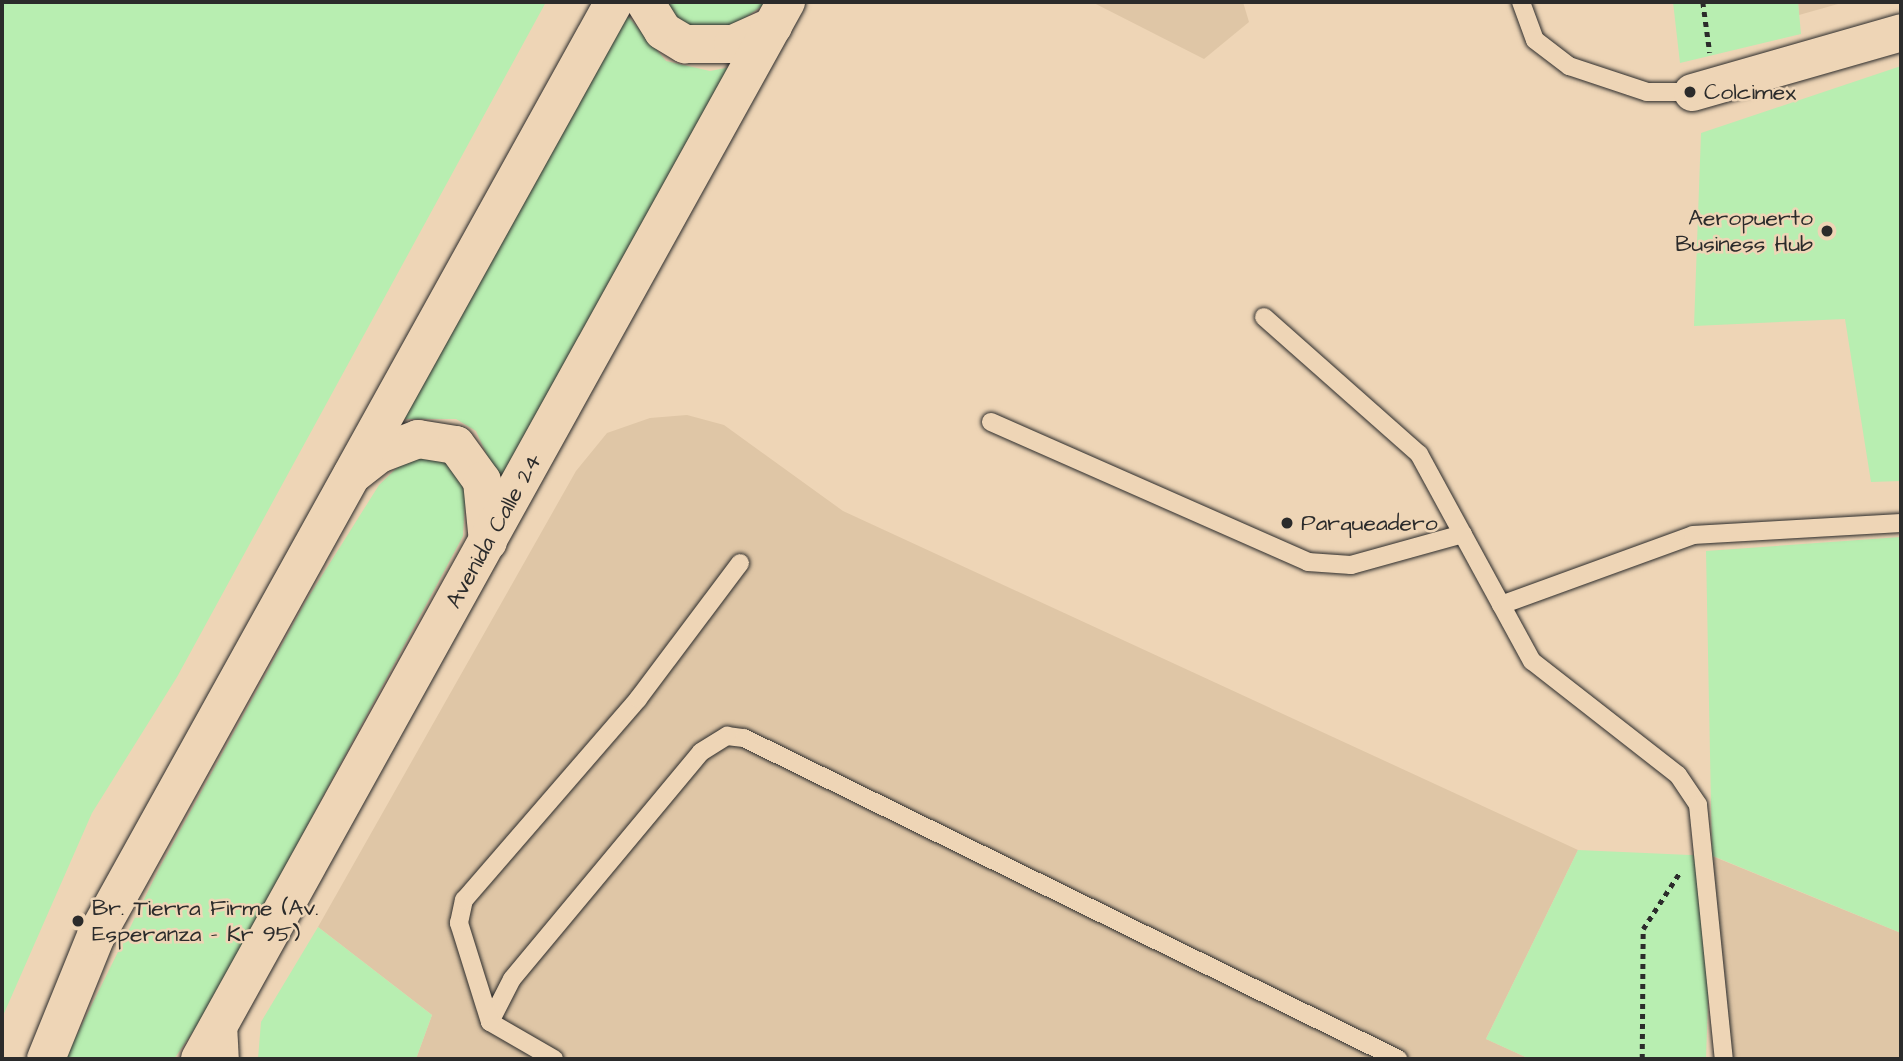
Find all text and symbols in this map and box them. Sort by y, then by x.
place label: Colcimex [1704,78,1796,106]
marker: Colcimex [1682,84,1698,100]
place label: Aeropuerto Business Hub [1675,204,1813,258]
marker: Aeropuerto Business Hub [1819,223,1835,239]
street label: Avenida Calle 24 [440,449,548,613]
place label: Parqueadero [1301,509,1438,537]
marker: Parqueadero [1279,515,1295,531]
place label: Br. Tierra Firme (Av. Esperanza - Kr 95) [92,894,318,948]
marker: Br. Tierra Firme (Av. Esperanza - Kr 95) [70,913,86,929]

